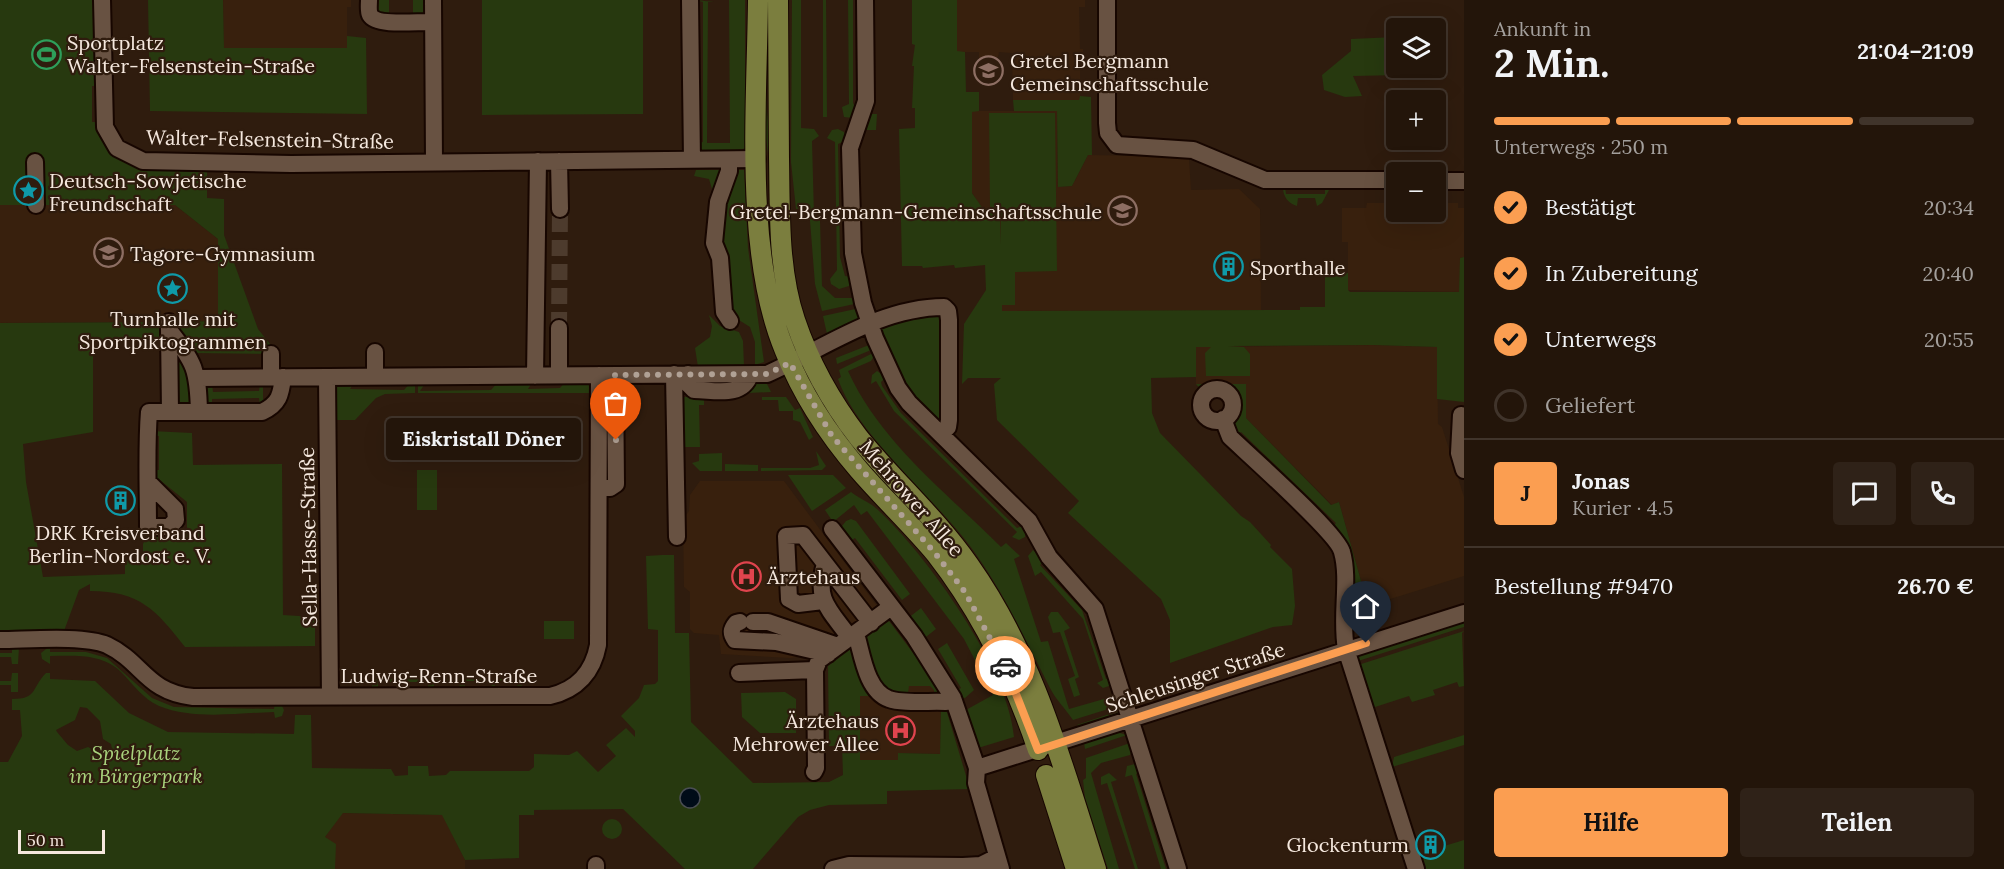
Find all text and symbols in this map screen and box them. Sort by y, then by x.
text: Ankunft in [1494,16,1591,41]
map controls [1386,18,1446,222]
button: layers [1386,18,1446,78]
place label: Sportplatz Walter-Felsenstein-Straße [67,30,315,78]
text: 21:04–21:09 [1857,37,1974,65]
sports icon: Sportplatz Walter-Felsenstein-Straße [30,38,62,70]
text: 2 Min. [1494,38,1609,88]
place label: Gretel Bergmann Gemeinschaftsschule [1010,48,1209,96]
school or university icon: Gretel Bergmann Gemeinschaftsschule [973,55,1005,87]
button: + [1386,90,1446,150]
street label: Walter-Felsenstein-Straße [146,124,394,154]
text: Unterwegs · 250 m [1494,134,1668,159]
button: − [1386,162,1446,222]
place label: Deutsch-Sowjetische Freundschaft [49,168,247,216]
place icon: Deutsch-Sowjetische Freundschaft [12,175,44,207]
icon: check [1494,191,1527,224]
text: Bestätigt [1545,193,1636,221]
school or university icon: Gretel-Bergmann-Gemeinschaftsschule [1107,195,1139,227]
text: 20:34 [1924,195,1974,220]
place label: Gretel-Bergmann-Gemeinschaftsschule [730,199,1102,224]
school or university icon: Tagore-Gymnasium [93,237,125,269]
place label: Tagore-Gymnasium [130,241,315,266]
building icon: Sporthalle [1213,251,1245,283]
place label: Sporthalle [1250,255,1346,280]
icon: check [1494,257,1527,290]
text: In Zubereitung [1545,259,1698,287]
text: 20:40 [1923,261,1974,286]
place icon: Turnhalle mit Sportpiktogrammen [157,272,189,304]
place label: Turnhalle mit Sportpiktogrammen [79,306,267,354]
icon: check [1494,323,1527,356]
text: Unterwegs [1545,325,1656,353]
text: 20:55 [1924,327,1974,352]
pin [590,378,641,440]
icon: bag [599,387,632,420]
text: Geliefert [1545,391,1635,419]
callout: Eiskristall Döner [385,419,580,461]
text: Eiskristall Döner [402,426,565,451]
street label: Mehrower Allee [854,434,970,562]
street label: Sella-Hasse-Straße [294,447,322,627]
button: chat [1833,462,1896,525]
button: phone [1911,462,1974,525]
text: Jonas [1572,467,1630,495]
text: J [1521,479,1530,507]
building icon: DRK Kreisverband Berlin-Nordost e. V. [104,485,136,517]
text: Kurier · 4.5 [1572,495,1673,520]
place label: DRK Kreisverband Berlin-Nordost e. V. [29,520,211,568]
hospital icon: Ärztehaus [730,560,762,592]
place label: Ärztehaus [766,564,860,589]
text: Bestellung #9470 [1494,572,1673,600]
text: 26.70 € [1897,572,1974,600]
pin [1340,581,1391,643]
icon: home [1349,590,1382,623]
courier [975,636,1035,696]
street label: Schleusinger Straße [1102,636,1288,718]
icon: car [989,650,1022,683]
street label: Ludwig-Renn-Straße [341,663,538,688]
place label: Ärztehaus Mehrower Allee [732,708,879,756]
hospital icon: Ärztehaus Mehrower Allee [884,715,916,747]
park label: Spielplatz im Bürgerpark [69,740,203,788]
button: Hilfe [1494,788,1728,857]
button: Teilen [1740,788,1974,857]
scale bar [18,827,105,854]
building icon: Glockenturm [1414,828,1446,860]
text: 50 m [27,830,64,850]
place label: Glockenturm [1286,832,1409,857]

